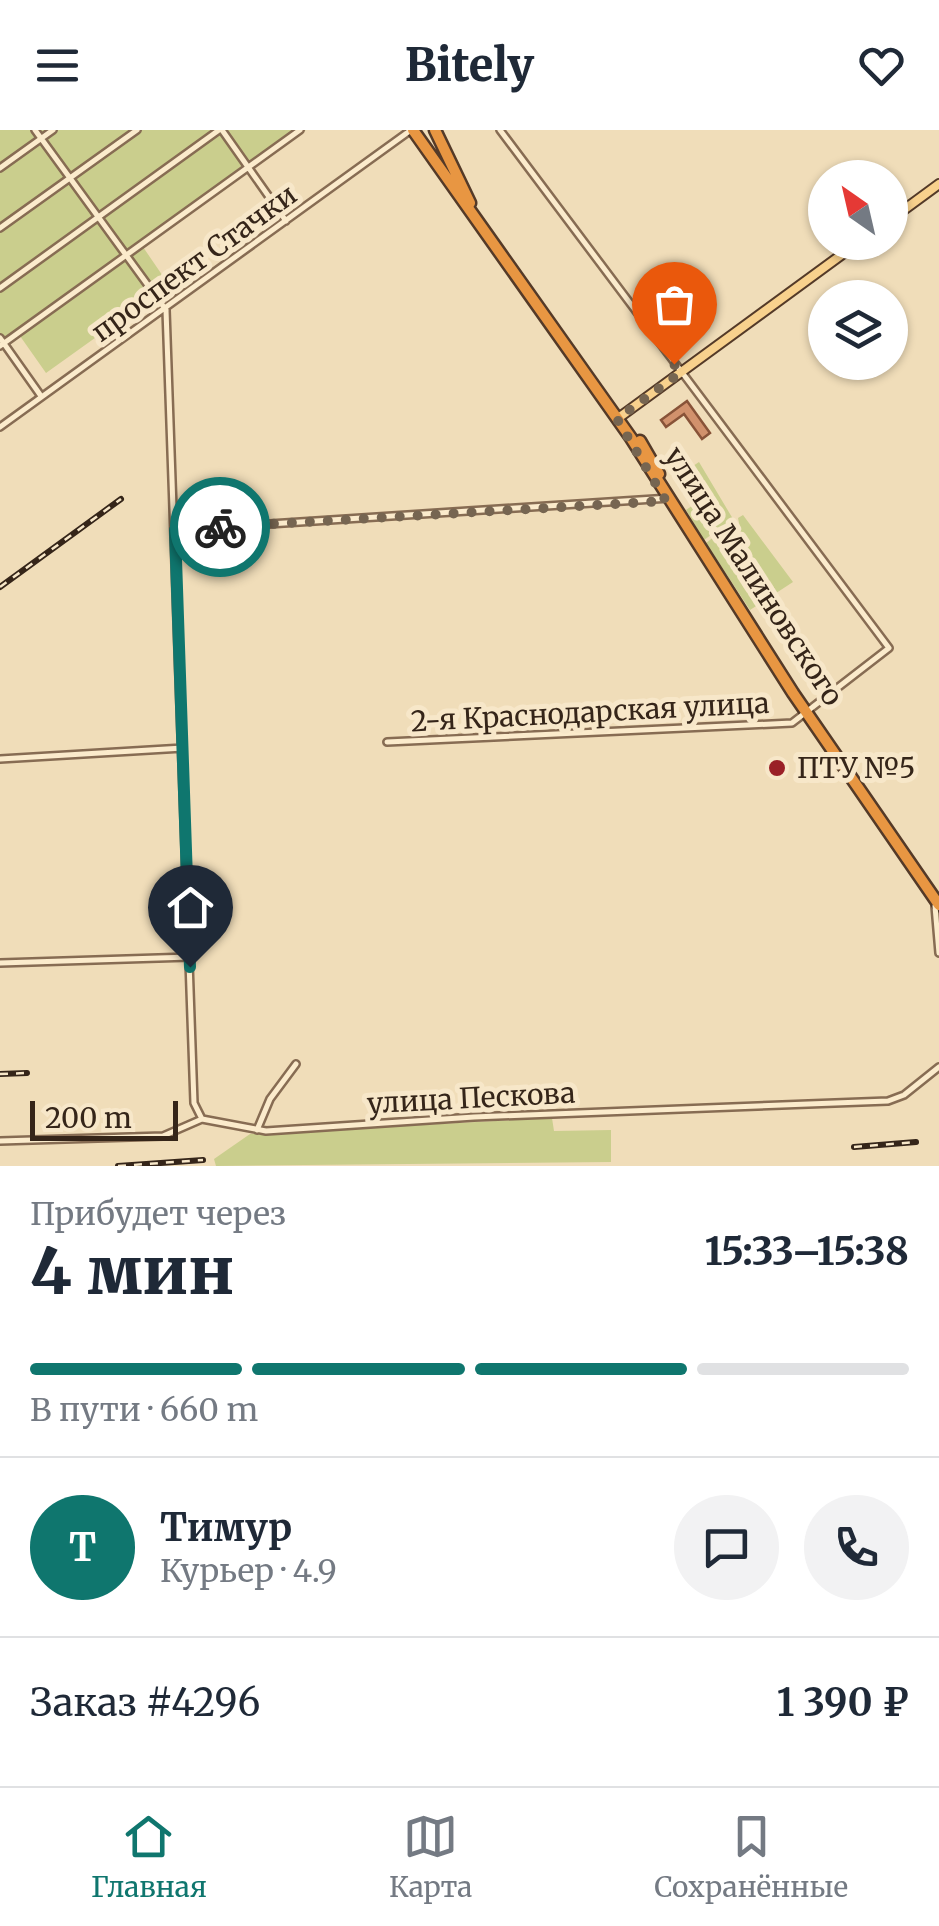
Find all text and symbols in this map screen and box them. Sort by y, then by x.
text: Bitely [405,37,534,93]
icon: menu [30,38,85,93]
icon: heart [854,38,909,93]
north arrow [808,160,908,260]
map controls [808,160,908,380]
street label: проспект Стачки [84,176,304,350]
pin [632,262,717,365]
icon: bag [647,277,702,332]
button: layers [808,280,908,380]
street label: улица Малиновского [657,440,851,712]
courier [170,477,270,577]
icon: bike [193,500,248,555]
street label: 2-я Краснодарская улица [410,685,770,739]
place label: ПТУ №5 [797,750,915,786]
marker: ПТУ №5 [766,757,788,779]
pin [148,865,233,968]
icon: home [163,880,218,935]
street label: улица Пескова [366,1075,576,1121]
scale bar [30,1096,178,1140]
text: 200 m [45,1100,132,1136]
text: Прибудет через [30,1194,286,1234]
text: 15:33–15:38 [705,1228,909,1275]
text: 4 мин [30,1230,234,1312]
text: В пути · 660 m [30,1390,258,1430]
button: chat [674,1495,779,1600]
button: phone [804,1495,909,1600]
text: Тимур [160,1504,292,1551]
text: Т [69,1524,96,1571]
text: Курьер · 4.9 [160,1551,337,1591]
text: Заказ #4296 [30,1679,260,1726]
text: 1 390 ₽ [777,1679,909,1726]
tab: Главная [91,1809,207,1905]
tab: Карта [389,1809,472,1905]
tab: Сохранённые [654,1809,848,1905]

